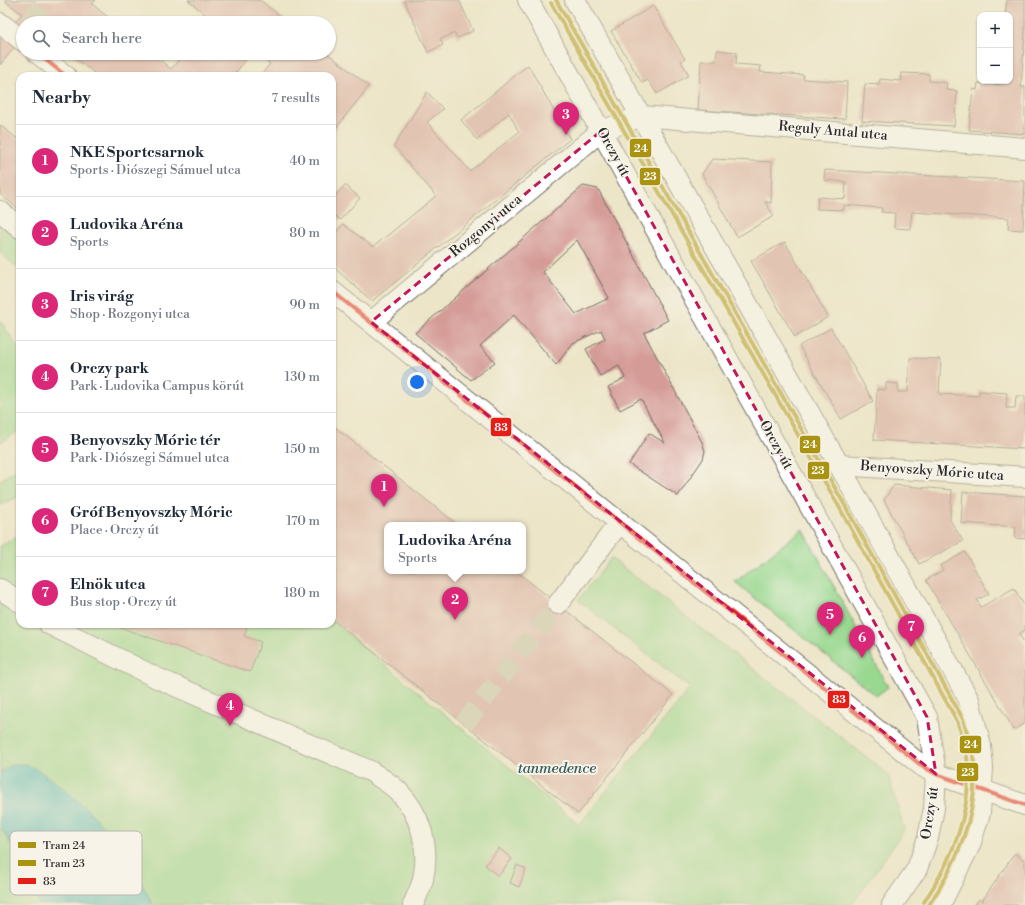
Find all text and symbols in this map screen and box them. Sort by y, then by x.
map controls [977,12,1013,84]
button: + [977,12,1013,48]
search box [16,16,336,60]
icon: search [30,27,52,49]
text: Search here [62,29,142,48]
button: − [977,48,1013,84]
text: Nearby [32,87,91,109]
text: 7 results [271,90,320,106]
pin: 3 [553,102,579,135]
street label: Reguly Antal utca [777,117,889,145]
street label: Orczy út [592,124,634,180]
line badge: 24 [629,138,652,158]
text: 24 [634,142,648,156]
text: NKE Sportcsarnok [70,143,204,162]
text: 1 [42,153,48,169]
text: 40 m [290,153,320,169]
text: Sports · Diószegi Sámuel utca [70,162,241,178]
line badge: 23 [639,167,661,186]
text: 23 [643,170,657,184]
street label: Rozgonyi utca [446,190,526,261]
text: Ludovika Aréna [70,215,183,234]
text: 2 [41,225,49,241]
text: 80 m [289,225,320,241]
text: Sports [70,234,109,250]
text: Iris virág [70,287,133,306]
text: 3 [41,297,49,313]
text: 90 m [289,297,320,313]
text: Shop · Rozgonyi utca [70,306,190,322]
text: Orczy park [70,359,149,378]
text: 4 [41,369,49,385]
text: 130 m [285,369,320,385]
your location [407,372,427,392]
text: Park · Ludovika Campus körút [70,378,244,394]
line badge: 83 [490,417,512,437]
street label: Orczy út [755,417,797,473]
text: 83 [494,421,508,435]
text: Benyovszky Móric tér [70,431,221,450]
line badge: 24 [799,435,821,454]
text: 24 [803,438,817,452]
text: 5 [41,441,49,457]
text: 150 m [285,441,320,457]
text: Park · Diószegi Sámuel utca [70,450,229,466]
street label: Benyovszky Móric utca [859,457,1005,485]
line badge: 23 [807,461,830,480]
text: 23 [811,464,825,478]
pin: 1 [371,474,397,507]
text: Gróf Benyovszky Móric [70,503,233,522]
text: 6 [41,513,49,529]
text: 170 m [286,513,320,529]
text: Place · Orczy út [70,522,159,538]
popup [384,522,526,574]
text: Ludovika Aréna [398,531,512,550]
text: Sports [398,550,437,566]
text: Elnök utca [70,575,146,594]
text: 7 [41,585,49,601]
text: 180 m [284,585,320,601]
pin: 2 [442,587,468,620]
text: Bus stop · Orczy út [70,594,177,610]
pin: 5 [817,602,843,635]
pin: 7 [898,614,924,647]
pin: 6 [849,625,875,658]
line badge: 83 [827,690,850,709]
pin: 4 [217,693,243,726]
text: 83 [832,693,846,707]
line badge: 24 [959,735,982,754]
text: 24 [964,738,978,752]
water label: tanmedence [518,759,596,778]
line badge: 23 [956,762,979,782]
text: 23 [961,766,975,780]
street label: Orczy út [917,785,943,841]
legend [10,831,142,895]
text: Tram 24 [43,839,86,853]
text: Tram 23 [43,857,85,871]
text: 83 [43,875,56,889]

